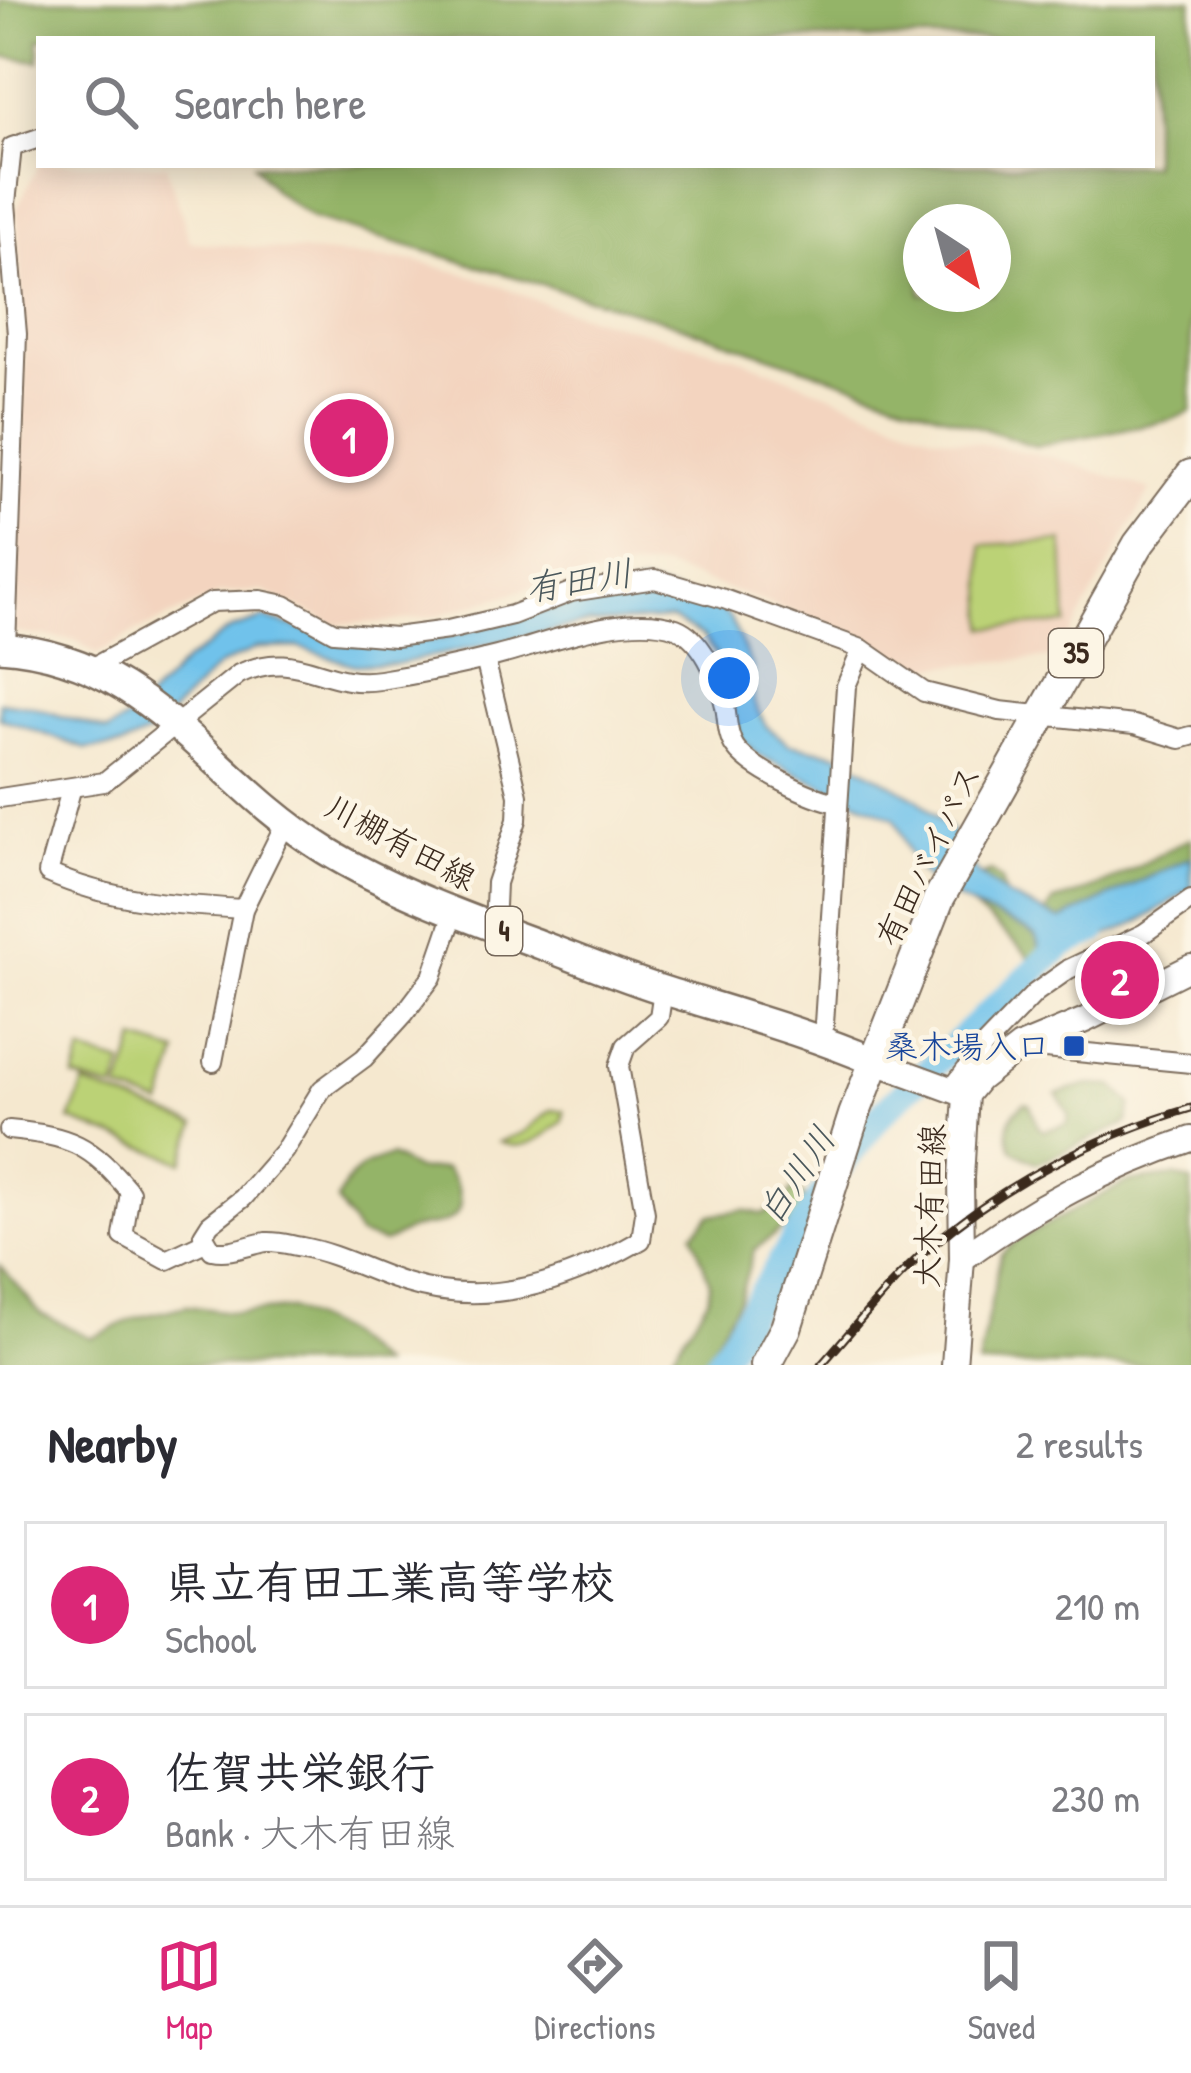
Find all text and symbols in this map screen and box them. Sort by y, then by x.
search box [36,36,1155,168]
icon: search [78,69,144,135]
text: Search here [174,72,366,133]
north arrow [903,204,1011,312]
pin: 1 [310,393,388,483]
water label: 有田川 [522,547,636,612]
road number: 35 [1049,629,1103,677]
your location [699,648,759,708]
street label: 有田バイパス [865,757,991,953]
street label: 川棚有田線 [318,784,484,900]
road number: 4 [486,907,522,955]
pin: 2 [1081,935,1159,1025]
place label: 桑木場入口 [885,1024,1050,1068]
marker: 桑木場入口 [1061,1033,1087,1059]
water label: 白川川 [745,1116,846,1233]
street label: 大木有田線 [904,1123,954,1289]
text: Nearby [48,1409,178,1478]
text: 2 results [1016,1417,1143,1470]
text: 県立有田工業高等学校 [165,1551,615,1612]
text: 1 [83,1579,97,1632]
text: 210 m [1055,1579,1140,1632]
text: School [165,1612,256,1665]
text: 佐賀共栄銀行 [165,1741,435,1802]
text: 2 [81,1771,99,1824]
text: 230 m [1051,1771,1140,1824]
text: Bank · 大木有田線 [165,1806,455,1859]
tab: Map [156,1933,222,2049]
tab: Directions [534,1933,656,2049]
tab: Saved [968,1933,1035,2049]

